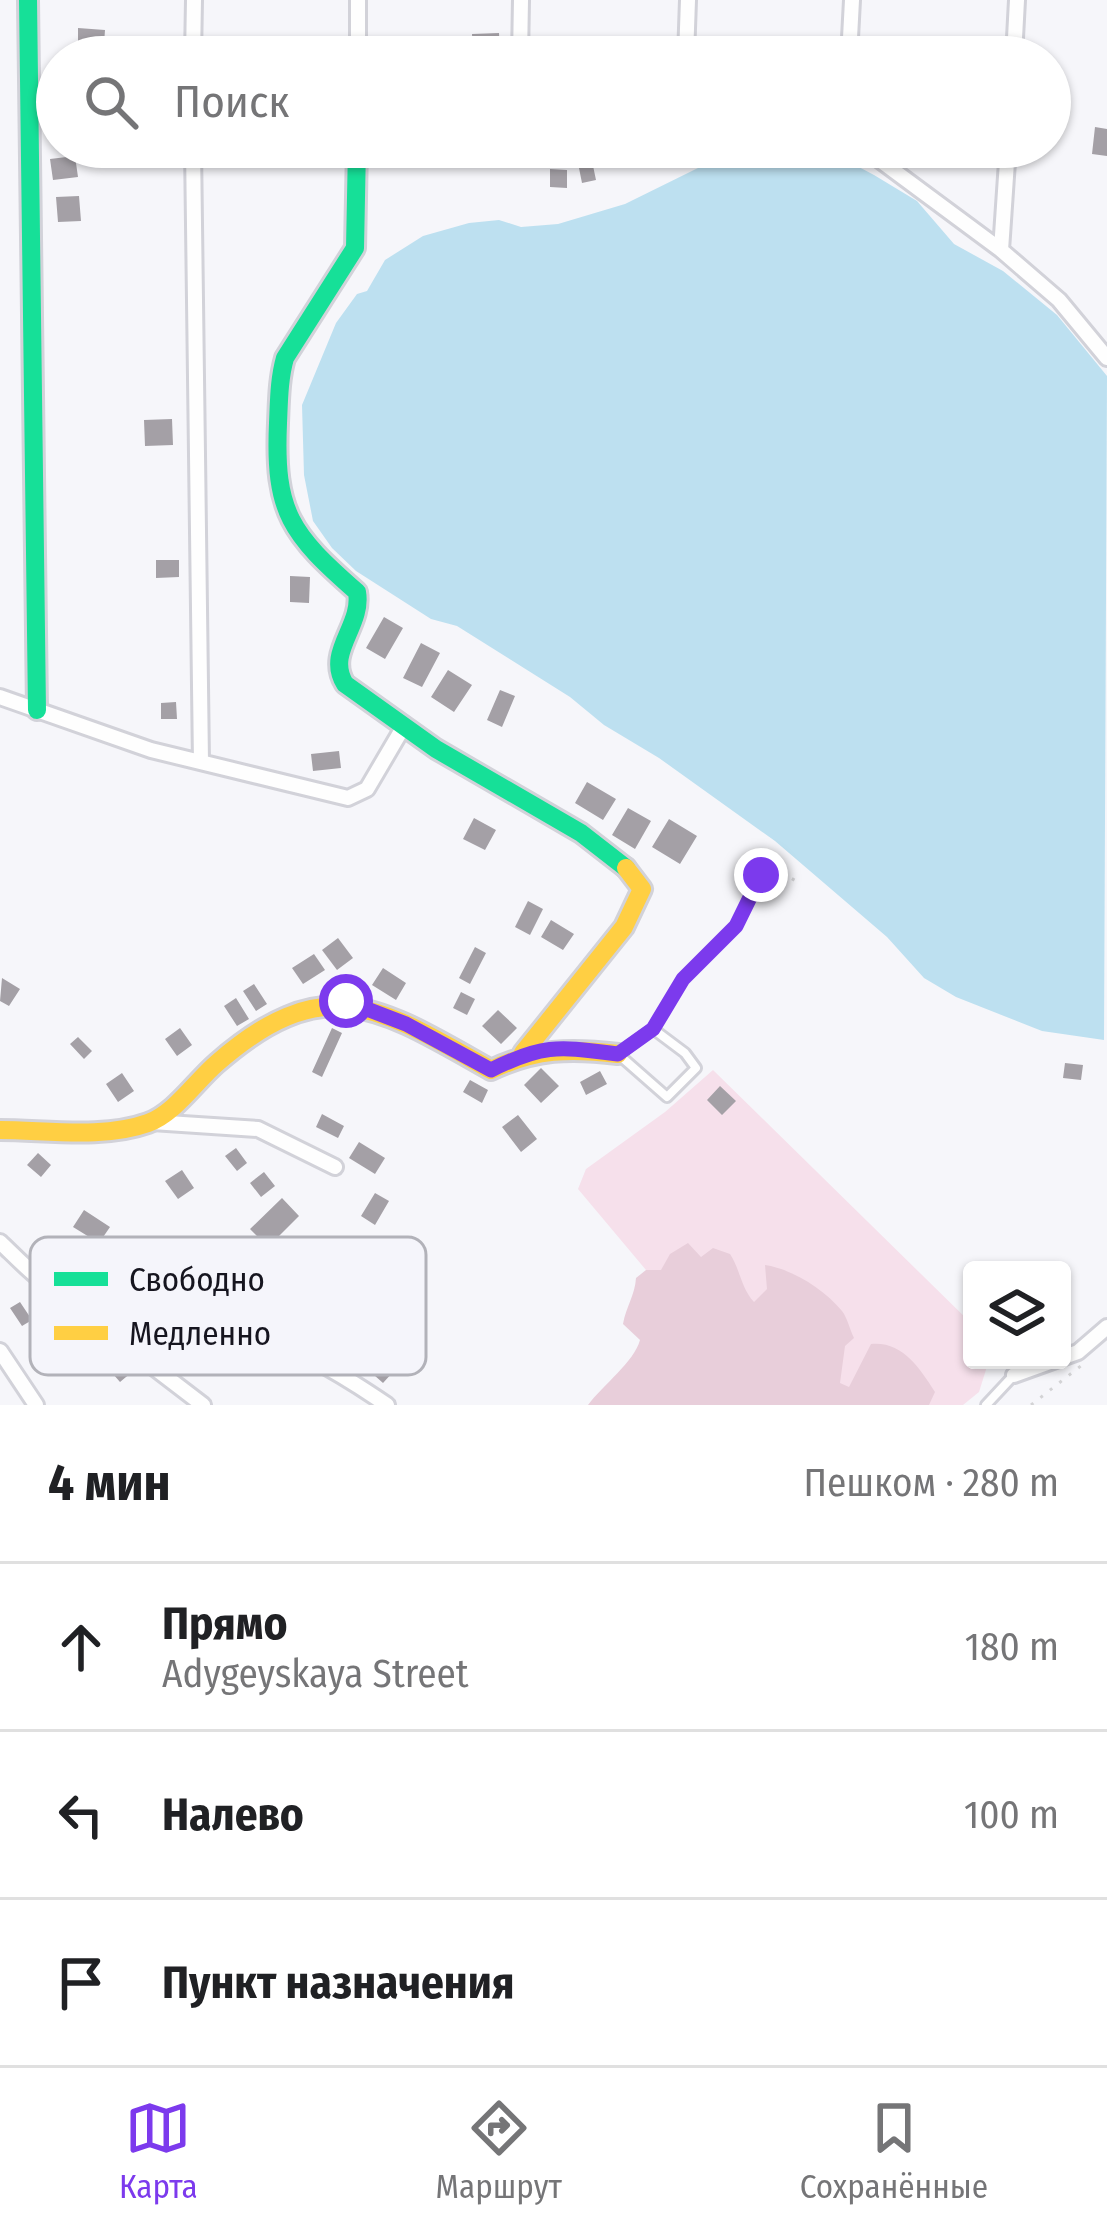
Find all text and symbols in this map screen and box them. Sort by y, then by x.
search box [36,36,1071,168]
icon: search [78,69,144,135]
text: Поиск [174,75,289,129]
route end [734,848,788,902]
route start [319,974,373,1028]
legend [30,1237,426,1375]
text: Свободно [129,1260,265,1300]
map controls [963,1261,1071,1369]
button: layers [963,1261,1071,1369]
text: Медленно [129,1314,271,1354]
text: 4 мин [48,1452,171,1514]
text: Пешком · 280 m [803,1460,1059,1506]
text: Прямо [162,1597,287,1651]
icon: ahead [48,1614,114,1680]
text: 180 m [965,1624,1059,1670]
text: Adygeyskaya Street [162,1651,468,1697]
icon: left [48,1782,114,1848]
text: Налево [162,1788,304,1842]
text: 100 m [964,1792,1059,1838]
icon: arrive [48,1950,114,2016]
text: Пункт назначения [162,1956,515,2010]
tab: Карта [119,2095,198,2207]
tab: Маршрут [436,2095,562,2207]
tab: Сохранённые [800,2095,988,2207]

